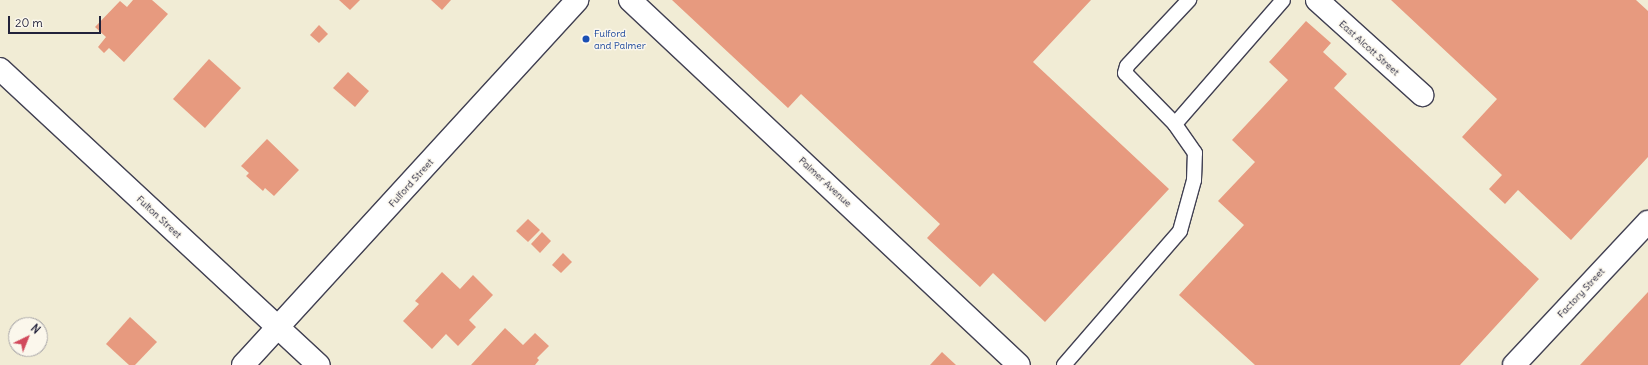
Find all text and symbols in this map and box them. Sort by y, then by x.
scale bar [10,8,103,34]
text: 20 m [15,15,43,30]
street label: East Alcott Street [1336,18,1402,78]
place label: Fulford and Palmer [594,27,646,50]
marker: Fulford and Palmer [581,34,591,44]
street label: Palmer Avenue [796,154,854,210]
street label: Fulford Street [386,156,436,210]
street label: Fulton Street [134,193,184,241]
street label: Factory Street [1555,266,1607,320]
north arrow [8,317,48,357]
text: N [28,321,43,337]

